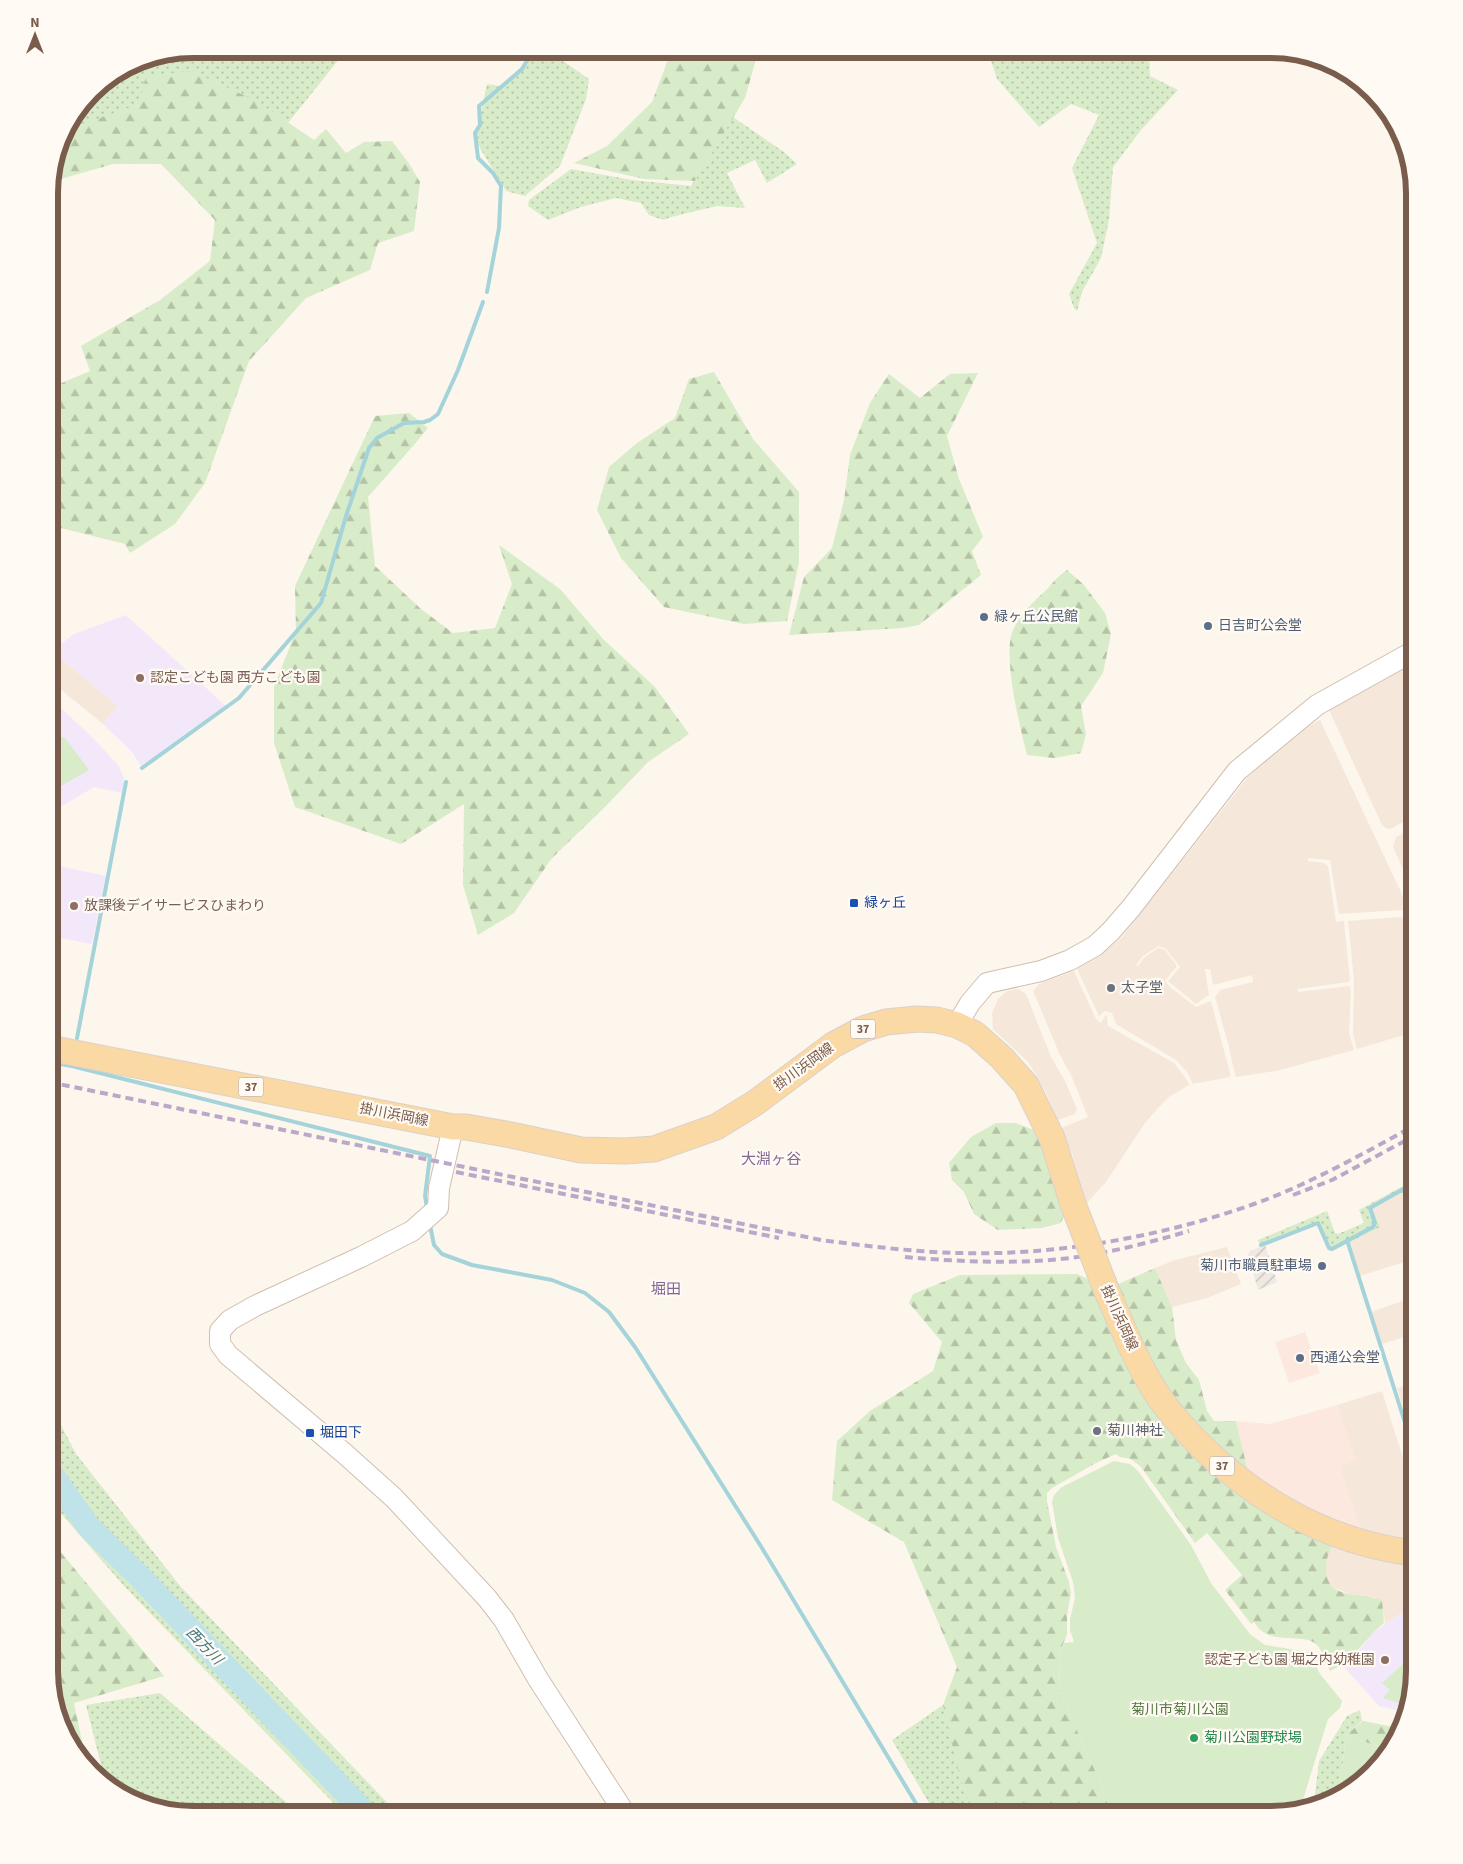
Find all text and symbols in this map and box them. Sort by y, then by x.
north arrow [10,10,60,60]
text: N [30,13,40,33]
place label: 緑ヶ丘公民館 [994,607,1078,627]
marker: 緑ヶ丘公民館 [978,611,990,623]
place label: 日吉町公会堂 [1218,616,1302,636]
marker: 日吉町公会堂 [1202,620,1214,632]
place label: 認定こども園 西方こども園 [150,668,321,688]
marker: 認定こども園 西方こども園 [134,672,146,684]
place label: 緑ヶ丘 [864,893,906,913]
place label: 放課後デイサービスひまわり [84,896,266,916]
marker: 緑ヶ丘 [848,897,860,909]
marker: 放課後デイサービスひまわり [68,900,80,912]
place label: 太子堂 [1121,978,1163,998]
marker: 太子堂 [1105,982,1117,994]
road number: 37 [850,1020,876,1038]
street label: 掛川浜岡線 [770,1038,838,1096]
road number: 37 [238,1078,264,1096]
street label: 掛川浜岡線 [358,1099,430,1131]
district label: 大淵ヶ谷 [741,1149,801,1170]
place label: 菊川市職員駐車場 [1200,1256,1312,1276]
marker: 菊川市職員駐車場 [1316,1260,1328,1272]
district label: 堀田 [651,1279,681,1300]
street label: 掛川浜岡線 [1096,1282,1142,1354]
place label: 西通公会堂 [1310,1348,1380,1368]
marker: 西通公会堂 [1294,1352,1306,1364]
place label: 菊川神社 [1107,1421,1163,1441]
place label: 堀田下 [320,1423,362,1443]
marker: 菊川神社 [1091,1425,1103,1437]
marker: 堀田下 [304,1427,316,1439]
road number: 37 [1210,1456,1234,1475]
water label: 西方川 [181,1623,229,1671]
place label: 認定子ども園 堀之内幼稚園 [1204,1650,1375,1670]
marker: 認定子ども園 堀之内幼稚園 [1379,1654,1391,1666]
park label: 菊川市菊川公園 [1131,1700,1229,1720]
place label: 菊川公園野球場 [1204,1728,1302,1748]
marker: 菊川公園野球場 [1188,1732,1200,1744]

